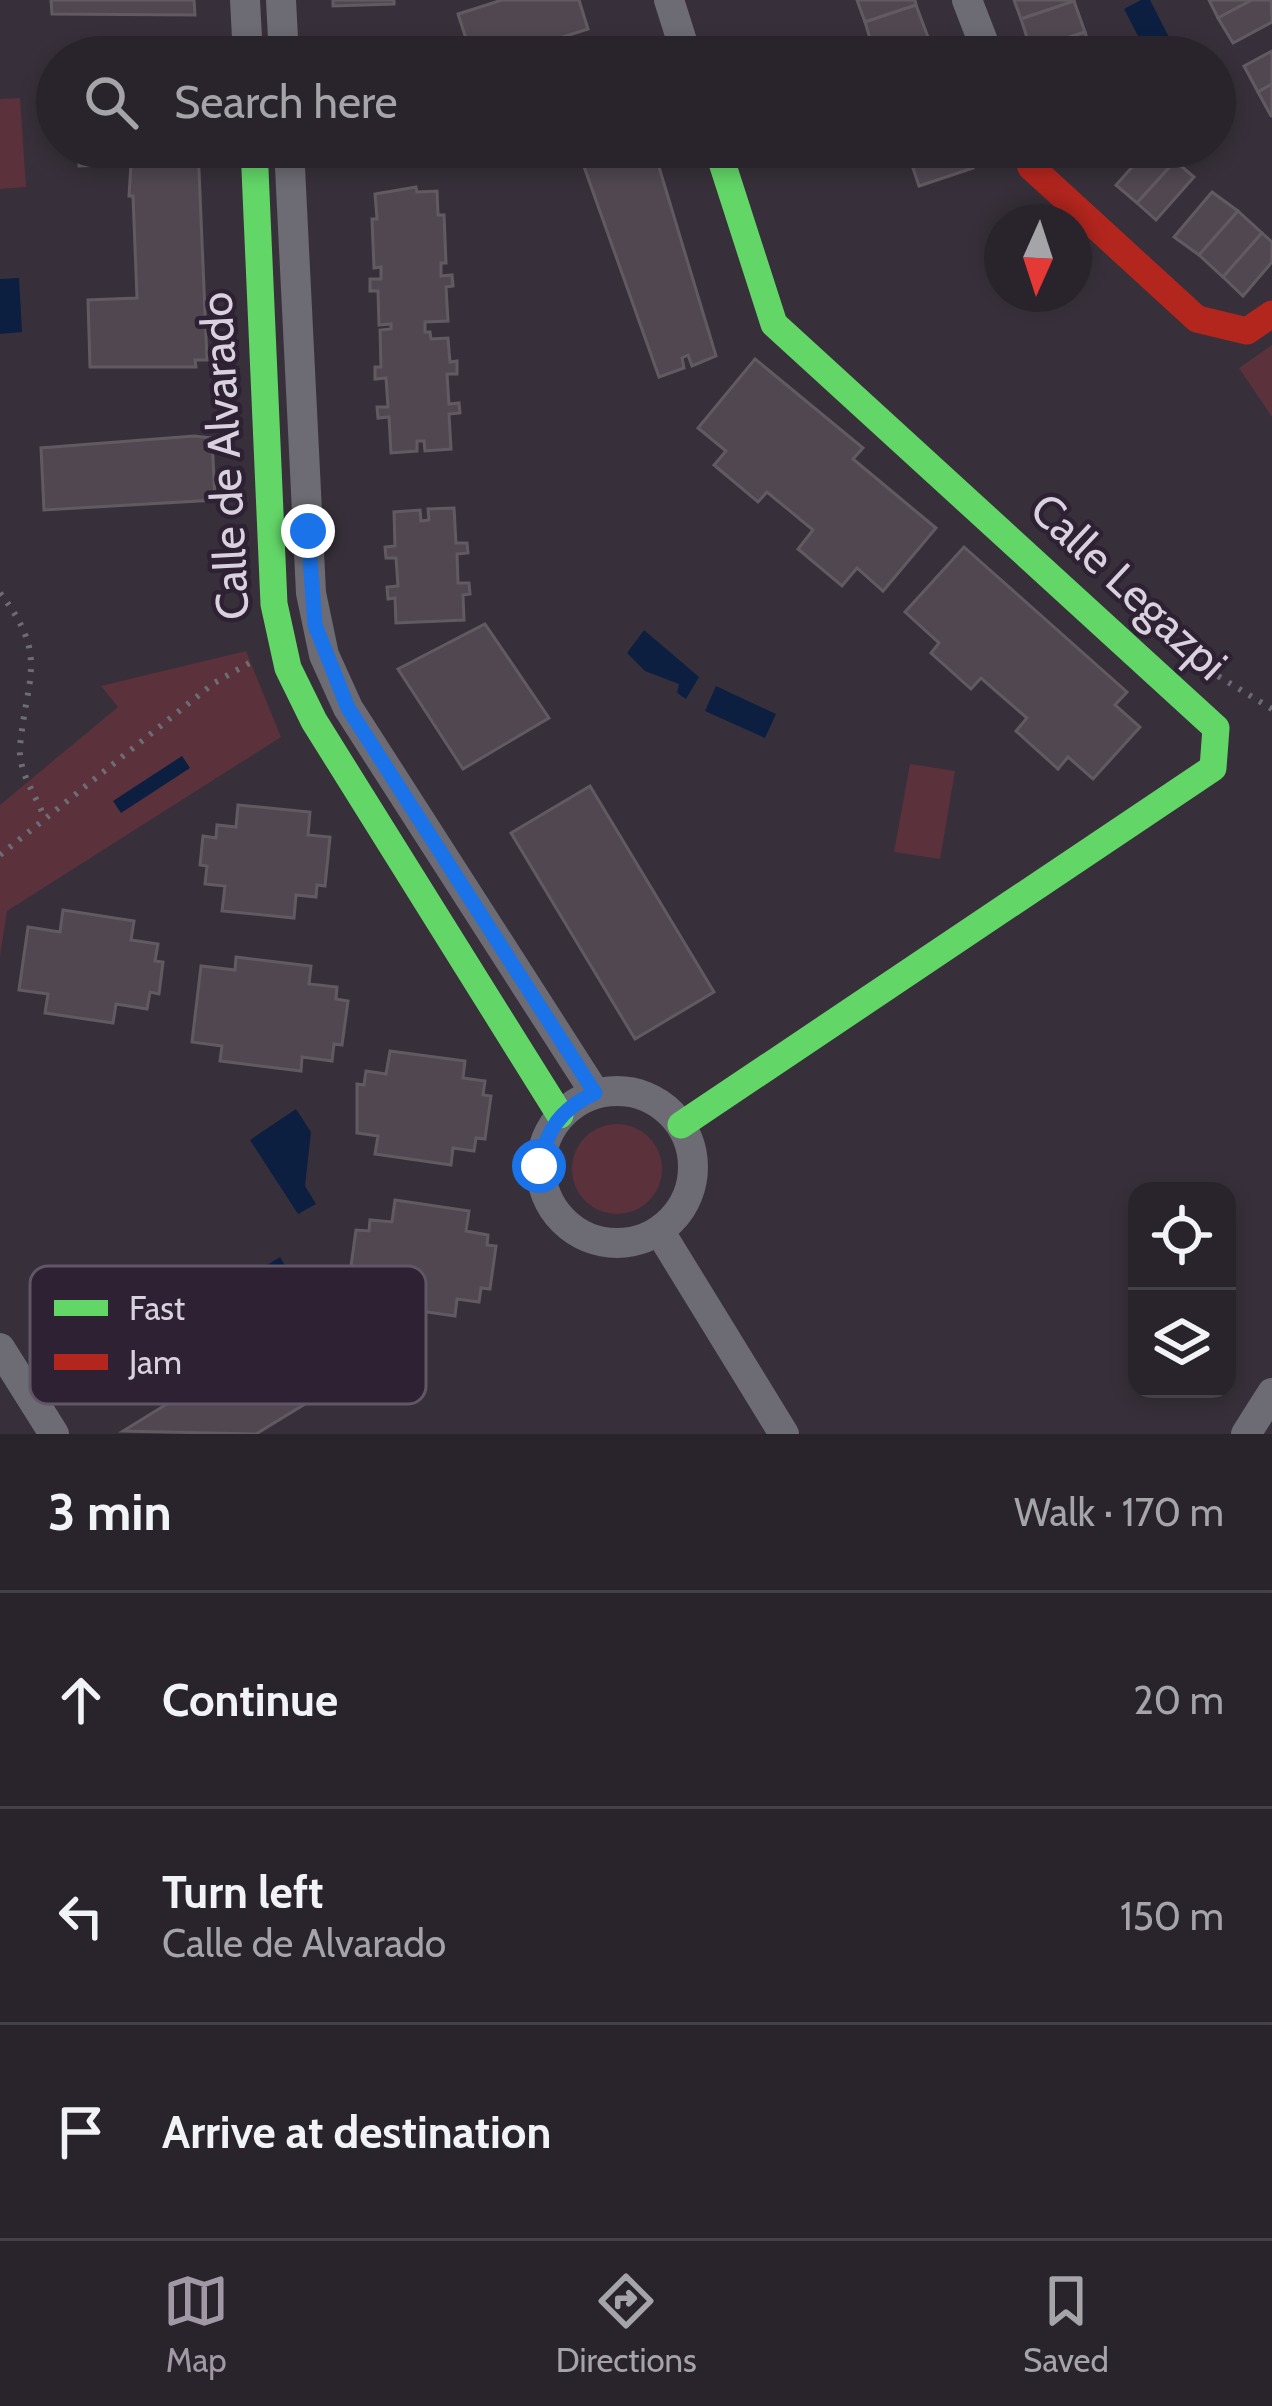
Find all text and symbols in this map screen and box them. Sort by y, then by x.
search box [36,36,1236,168]
icon: search [78,69,144,135]
text: Search here [174,75,398,129]
north arrow [984,204,1092,312]
street label: Calle de Alvarado [188,291,260,621]
street label: Calle Legazpi [1020,482,1238,690]
route end [281,504,335,558]
route start [512,1139,566,1193]
map controls [1128,1182,1236,1398]
button: locate [1128,1182,1236,1290]
legend [30,1266,426,1404]
text: Fast [129,1288,185,1328]
button: layers [1128,1290,1236,1398]
text: Jam [128,1342,182,1382]
text: 3 min [48,1481,172,1543]
text: Walk · 170 m [1014,1488,1224,1536]
icon: ahead [48,1667,114,1733]
text: Continue [162,1673,338,1727]
text: 20 m [1133,1676,1224,1724]
text: Turn left [162,1865,324,1919]
icon: left [48,1883,114,1949]
text: 150 m [1120,1892,1224,1940]
text: Calle de Alvarado [162,1919,446,1967]
icon: arrive [48,2099,114,2165]
text: Arrive at destination [162,2105,551,2159]
tab: Map [163,2268,229,2380]
tab: Directions [556,2268,697,2380]
tab: Saved [1023,2268,1109,2380]

